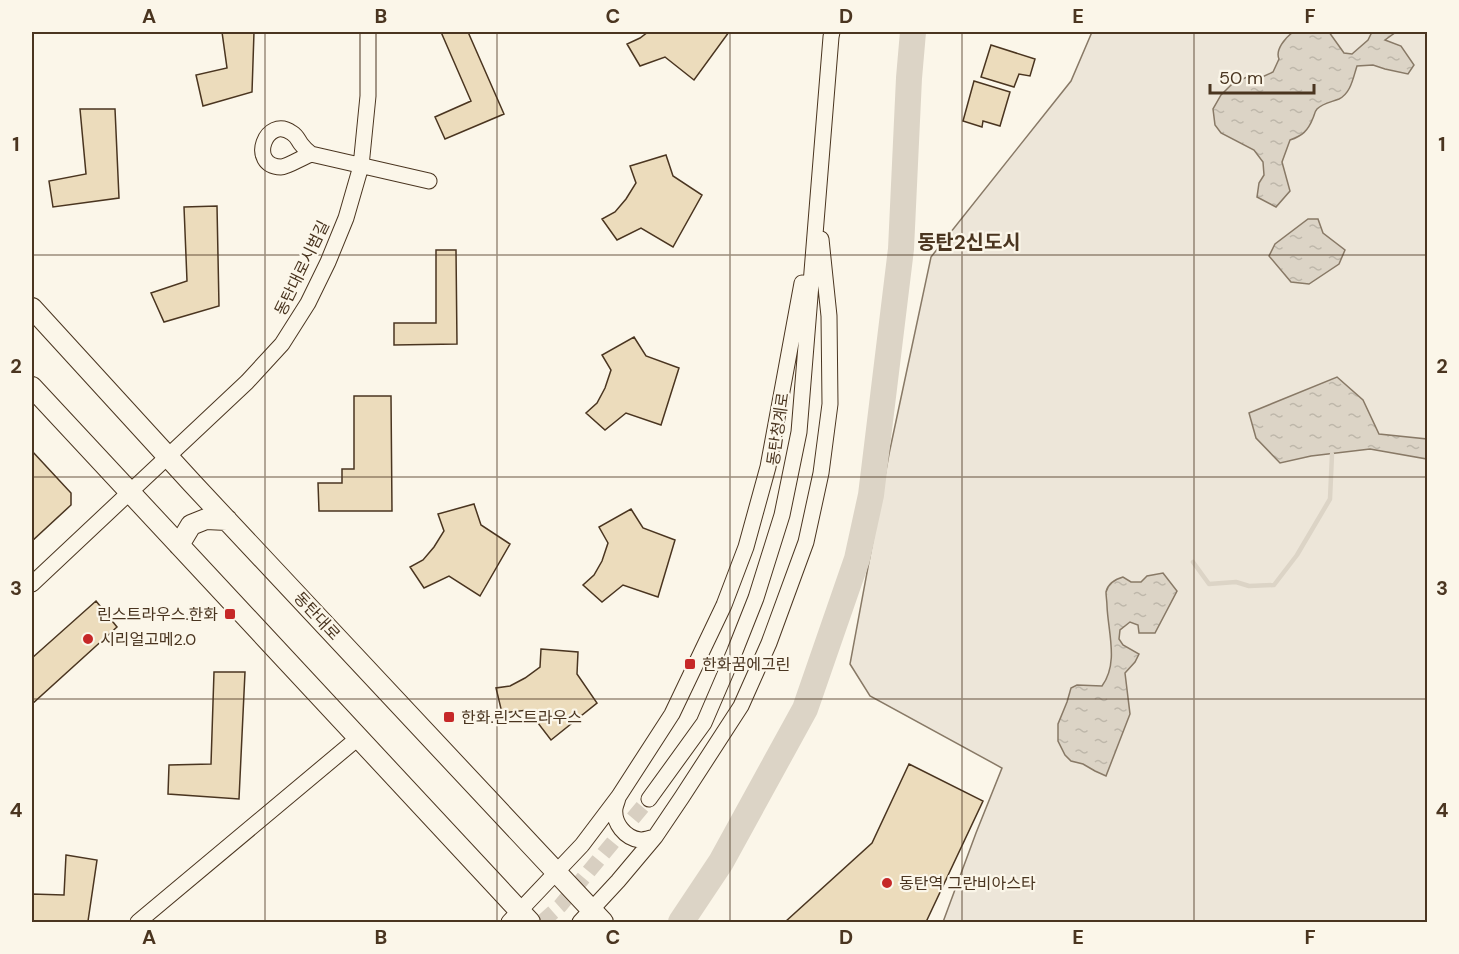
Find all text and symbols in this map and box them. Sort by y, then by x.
text: A [142,3,156,29]
text: B [375,3,387,29]
text: C [606,3,620,29]
text: D [839,3,853,29]
text: E [1072,3,1084,29]
text: F [1304,3,1316,29]
scale bar [1210,57,1314,95]
text: 50 m [1219,66,1263,90]
text: 1 [12,131,20,157]
text: 1 [1438,131,1446,157]
street label: 동탄대로시범길 [270,217,334,319]
district label: 동탄2신도시 [917,229,1021,255]
text: 2 [10,353,22,379]
text: 2 [1436,353,1448,379]
street label: 동탄청계로 [762,391,794,467]
text: 3 [10,575,22,601]
text: 3 [1436,575,1448,601]
street label: 동탄대로 [289,587,345,645]
place label: 린스트라우스.한화 [97,604,218,625]
marker: 린스트라우스.한화 [223,607,237,621]
place label: 시리얼고메2.0 [100,629,196,650]
marker: 시리얼고메2.0 [81,632,95,646]
place label: 한화꿈에그린 [702,654,790,675]
marker: 한화꿈에그린 [683,657,697,671]
place label: 한화.린스트라우스 [461,707,582,728]
marker: 한화.린스트라우스 [442,710,456,724]
text: 4 [10,797,23,823]
text: 4 [1436,797,1449,823]
place label: 동탄역 그란비아스타 [899,873,1036,894]
marker: 동탄역 그란비아스타 [880,876,894,890]
text: A [142,924,156,950]
text: B [375,924,387,950]
text: C [606,924,620,950]
text: D [839,924,853,950]
text: E [1072,924,1084,950]
text: F [1304,924,1316,950]

